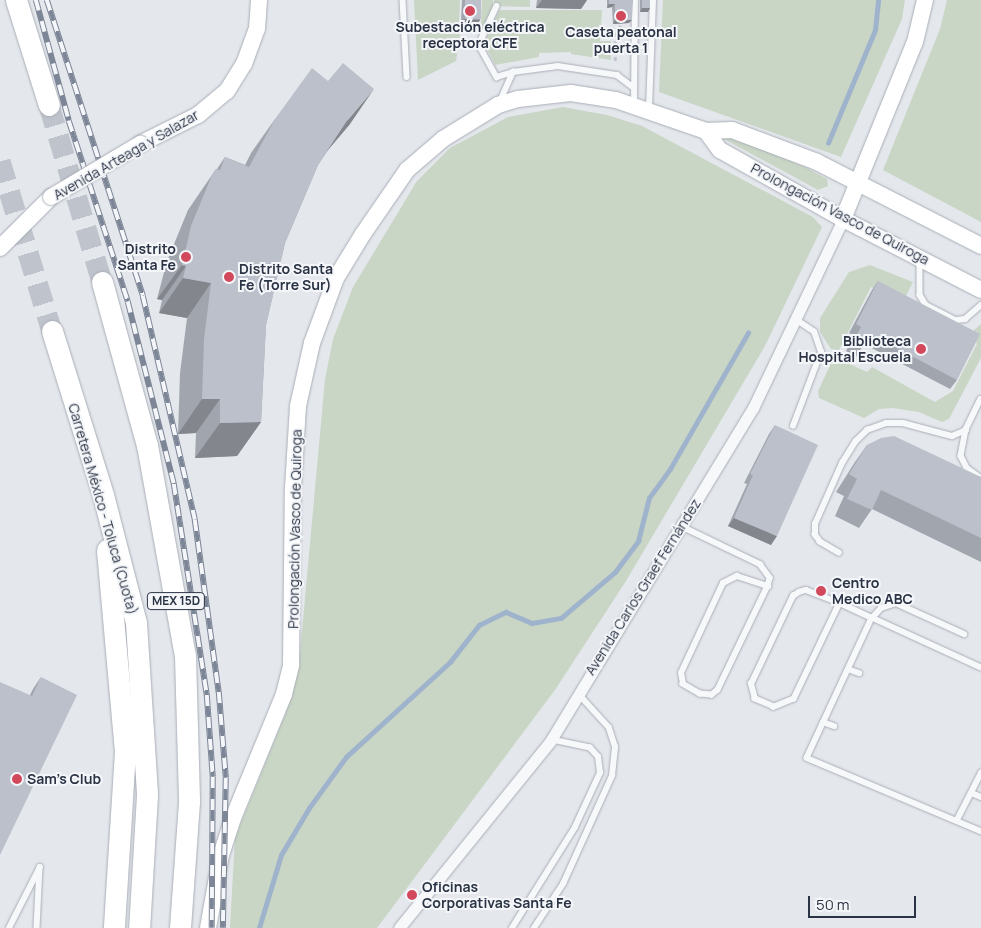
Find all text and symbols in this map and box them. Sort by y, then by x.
marker: Subestación eléctrica receptora CFE [464,5,476,17]
marker: Caseta peatonal puerta 1 [615,10,627,22]
place label: Subestación eléctrica receptora CFE [395,19,545,52]
place label: Caseta peatonal puerta 1 [565,24,677,56]
street label: Avenida Arteaga y Salazar [50,106,202,204]
street label: Prolongación Vasco de Quiroga [748,160,932,268]
place label: Distrito Santa Fe [118,241,176,274]
marker: Distrito Santa Fe [180,251,192,263]
place label: Distrito Santa Fe (Torre Sur) [239,261,333,294]
marker: Distrito Santa Fe (Torre Sur) [223,271,235,283]
place label: Biblioteca Hospital Escuela [798,333,911,366]
marker: Biblioteca Hospital Escuela [915,343,927,355]
street label: Carretera México - Toluca (Cuota) [65,401,141,617]
street label: Prolongación Vasco de Quiroga [285,429,305,629]
street label: Avenida Carlos Graef Fernández [582,496,704,678]
place label: Centro Medico ABC [832,575,913,608]
marker: Centro Medico ABC [814,584,828,598]
road number: MEX 15D [146,592,206,610]
place label: Sam's Club [27,771,101,787]
marker: Sam's Club [11,773,23,785]
place label: Oficinas Corporativas Santa Fe [422,879,572,912]
scale bar [811,886,918,918]
marker: Oficinas Corporativas Santa Fe [406,889,418,901]
text: 50 m [816,894,850,915]

